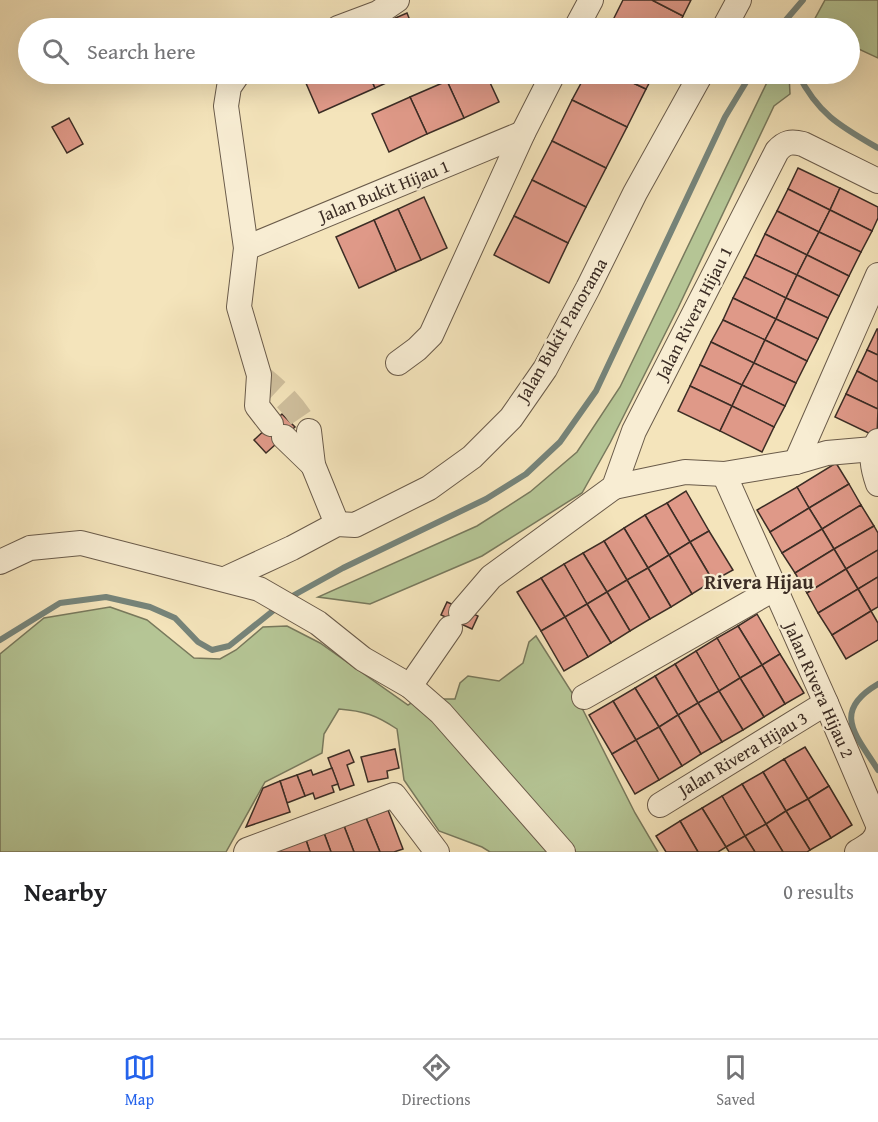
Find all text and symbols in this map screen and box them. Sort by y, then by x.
search box [18,18,860,84]
icon: search [39,35,72,68]
text: Search here [87,35,196,67]
street label: Jalan Bukit Hijau 1 [312,152,453,230]
street label: Jalan Rivera Hijau 1 [647,241,739,386]
street label: Jalan Bukit Panorama [508,252,614,409]
district label: Rivera Hijau [704,567,814,596]
street label: Jalan Rivera Hijau 2 [776,615,862,762]
street label: Jalan Rivera Hijau 3 [671,704,813,804]
text: Nearby [24,872,107,911]
text: 0 results [783,877,854,906]
tab: Map [123,1051,156,1111]
tab: Directions [402,1051,471,1111]
tab: Saved [716,1051,755,1111]

